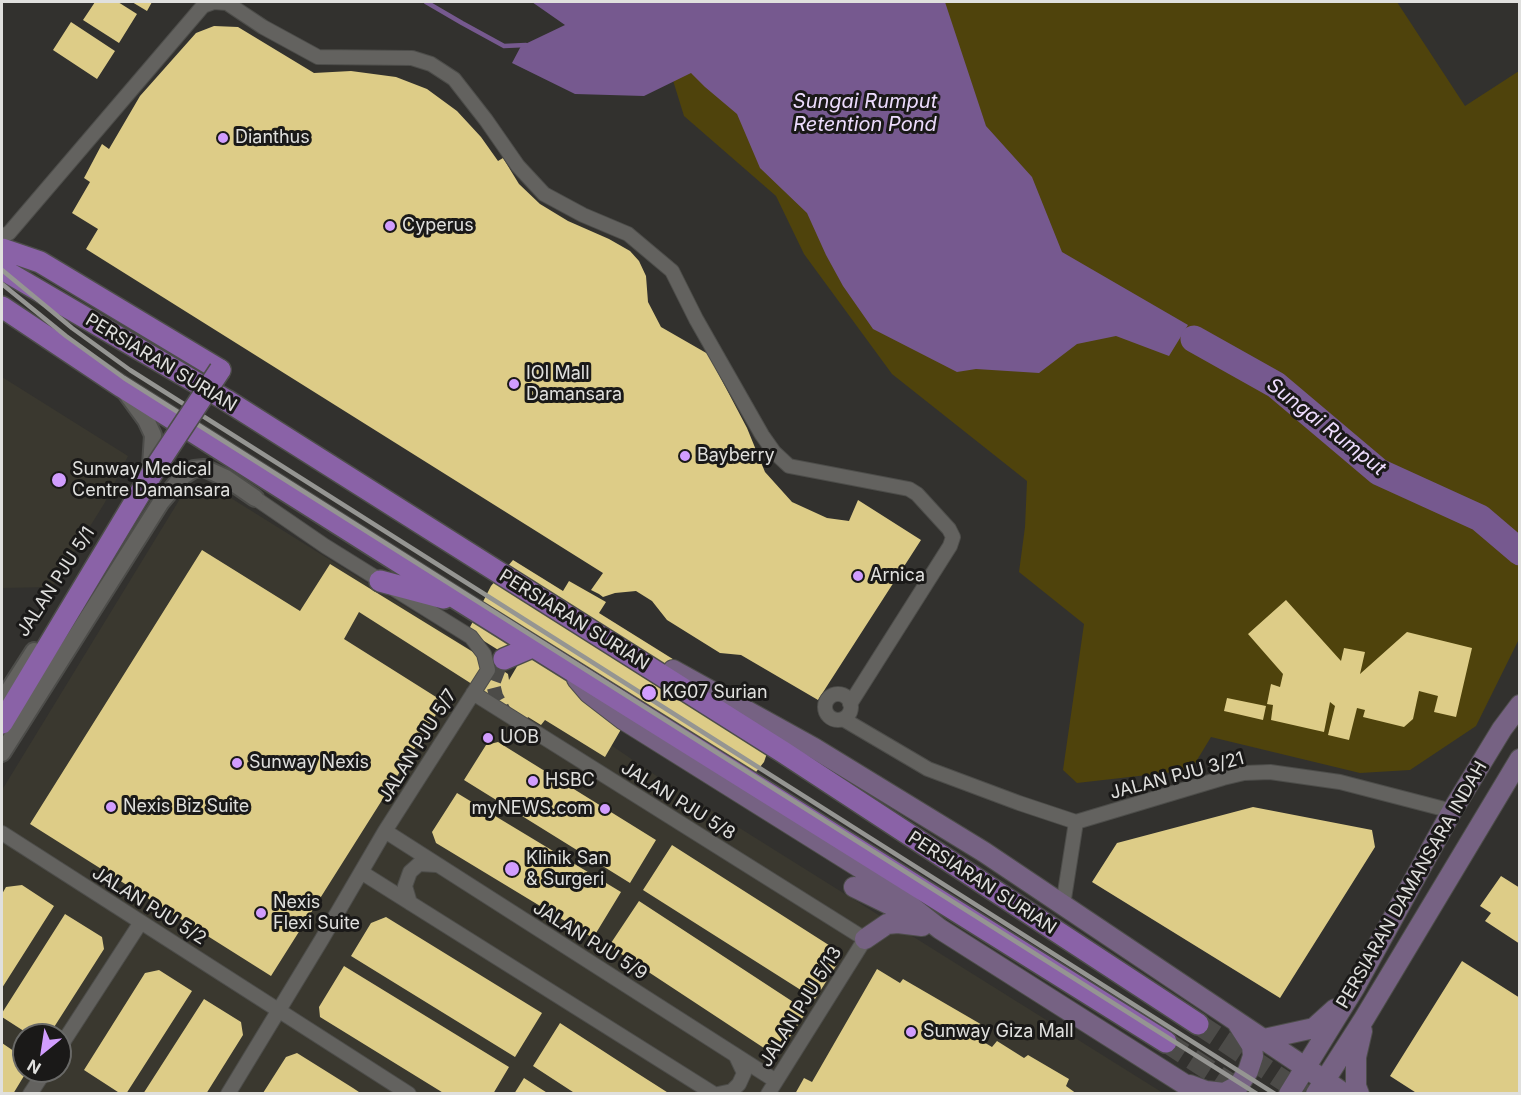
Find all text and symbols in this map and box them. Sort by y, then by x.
water label: Sungai Rumput Retention Pond [793,90,937,137]
place label: Dianthus [235,127,310,149]
marker: Dianthus [216,131,230,145]
place label: Cyperus [402,215,474,237]
marker: Cyperus [383,219,397,233]
street label: PERSIARAN SURIAN [81,309,241,417]
place label: IOI Mall Damansara [526,363,622,406]
water label: Sungai Rumput [1262,373,1390,481]
marker: IOI Mall Damansara [507,377,521,391]
place label: Bayberry [697,445,775,467]
marker: Bayberry [678,449,692,463]
place label: Sunway Medical Centre Damansara [72,459,230,502]
marker: Sunway Medical Centre Damansara [50,471,68,489]
street label: JALAN PJU 5/1 [12,523,100,641]
street label: PERSIARAN SURIAN [495,565,653,675]
place label: Arnica [870,565,925,587]
marker: Arnica [851,569,865,583]
place label: KG07 Surian [662,682,768,704]
marker: KG07 Surian [640,684,658,702]
street label: JALAN PJU 5/7 [374,685,462,807]
place label: UOB [500,727,539,749]
marker: UOB [481,731,495,745]
street label: JALAN PJU 3/21 [1108,748,1246,804]
place label: Sunway Nexis [249,752,369,774]
marker: Sunway Nexis [230,756,244,770]
street label: JALAN PJU 5/8 [617,757,739,845]
street label: PERSIARAN DAMANSARA INDAH [1332,758,1492,1012]
place label: HSBC [545,770,595,792]
marker: HSBC [526,774,540,788]
place label: Nexis Biz Suite [123,796,249,818]
place label: myNEWS.com [472,798,593,820]
marker: Nexis Biz Suite [104,800,118,814]
marker: myNEWS.com [598,802,612,816]
street label: PERSIARAN SURIAN [904,827,1060,939]
place label: Klinik San & Surgeri [526,848,609,890]
marker: Klinik San & Surgeri [503,860,521,878]
street label: JALAN PJU 5/2 [88,862,210,950]
place label: Nexis Flexi Suite [273,892,360,934]
street label: JALAN PJU 5/9 [529,897,651,985]
marker: Nexis Flexi Suite [254,906,268,920]
street label: JALAN PJU 5/13 [755,943,847,1071]
place label: Sunway Giza Mall [923,1021,1074,1043]
north arrow [12,1023,72,1083]
marker: Sunway Giza Mall [904,1025,918,1039]
text: N [24,1055,44,1079]

